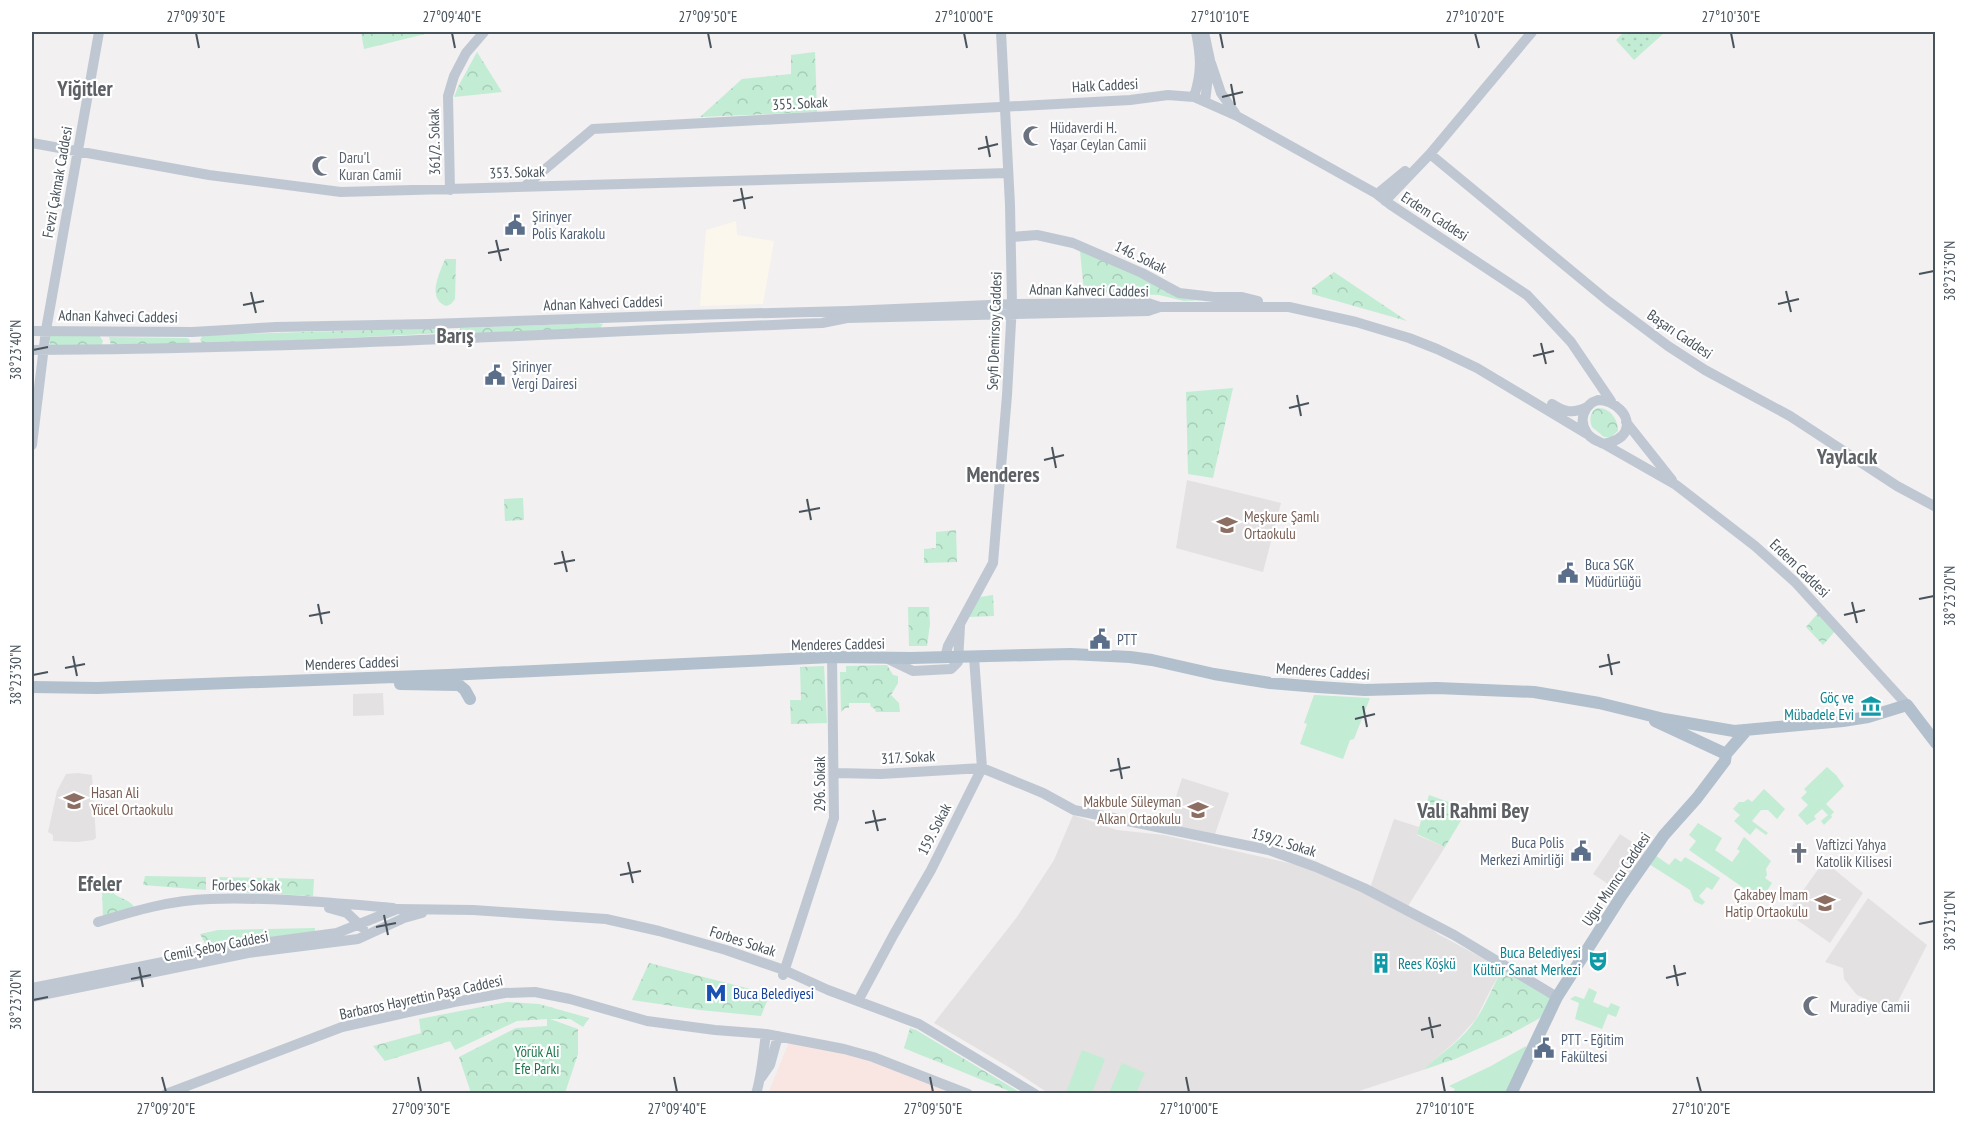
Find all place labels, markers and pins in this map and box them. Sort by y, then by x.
place label: Hüdaverdi H. Yaşar Ceylan Camii [1050,118,1147,154]
mosque icon: Hüdaverdi H. Yaşar Ceylan Camii [1021,124,1045,148]
place label: Daru'l Kuran Camii [339,148,401,184]
mosque icon: Daru'l Kuran Camii [310,154,334,178]
place label: Şirinyer Polis Karakolu [532,207,605,243]
public building icon: Şirinyer Polis Karakolu [503,213,527,237]
place label: Şirinyer Vergi Dairesi [511,357,577,393]
public building icon: Şirinyer Vergi Dairesi [483,363,507,387]
place label: Meşkure Şamlı Ortaokulu [1244,507,1320,543]
school or university icon: Meşkure Şamlı Ortaokulu [1215,513,1239,537]
place label: Buca SGK Müdürlüğü [1585,555,1641,591]
public building icon: Buca SGK Müdürlüğü [1556,561,1580,585]
public building icon: PTT [1088,627,1112,651]
place label: PTT [1117,630,1138,649]
place label: Göç ve Mübadele Evi [1784,688,1854,724]
museum icon: Göç ve Mübadele Evi [1859,694,1883,718]
place label: Hasan Ali Yücel Ortaokulu [91,783,173,819]
school or university icon: Hasan Ali Yücel Ortaokulu [62,789,86,813]
place label: Makbule Süleyman Alkan Ortaokulu [1083,792,1181,828]
school or university icon: Makbule Süleyman Alkan Ortaokulu [1186,798,1210,822]
place label: Buca Polis Merkezi Amirliği [1480,833,1564,869]
place label: Vaftizci Yahya Katolik Kilisesi [1815,835,1892,871]
public building icon: Buca Polis Merkezi Amirliği [1569,839,1593,863]
church icon: Vaftizci Yahya Katolik Kilisesi [1787,841,1811,865]
place label: Çakabey İmam Hatip Ortaokulu [1725,885,1808,921]
school or university icon: Çakabey İmam Hatip Ortaokulu [1813,891,1837,915]
place label: Buca Belediyesi Kültür Sanat Merkezi [1473,943,1581,979]
theatre icon: Buca Belediyesi Kültür Sanat Merkezi [1586,949,1610,973]
building icon: Rees Köşkü [1369,951,1393,975]
place label: Rees Köşkü [1398,954,1456,973]
metro station icon: Buca Belediyesi [704,981,728,1005]
place label: Buca Belediyesi [733,984,814,1003]
mosque icon: Muradiye Camii [1801,994,1825,1018]
place label: Muradiye Camii [1830,997,1910,1016]
place label: PTT - Eğitim Fakültesi [1561,1030,1624,1066]
public building icon: PTT - Eğitim Fakültesi [1532,1036,1556,1060]

